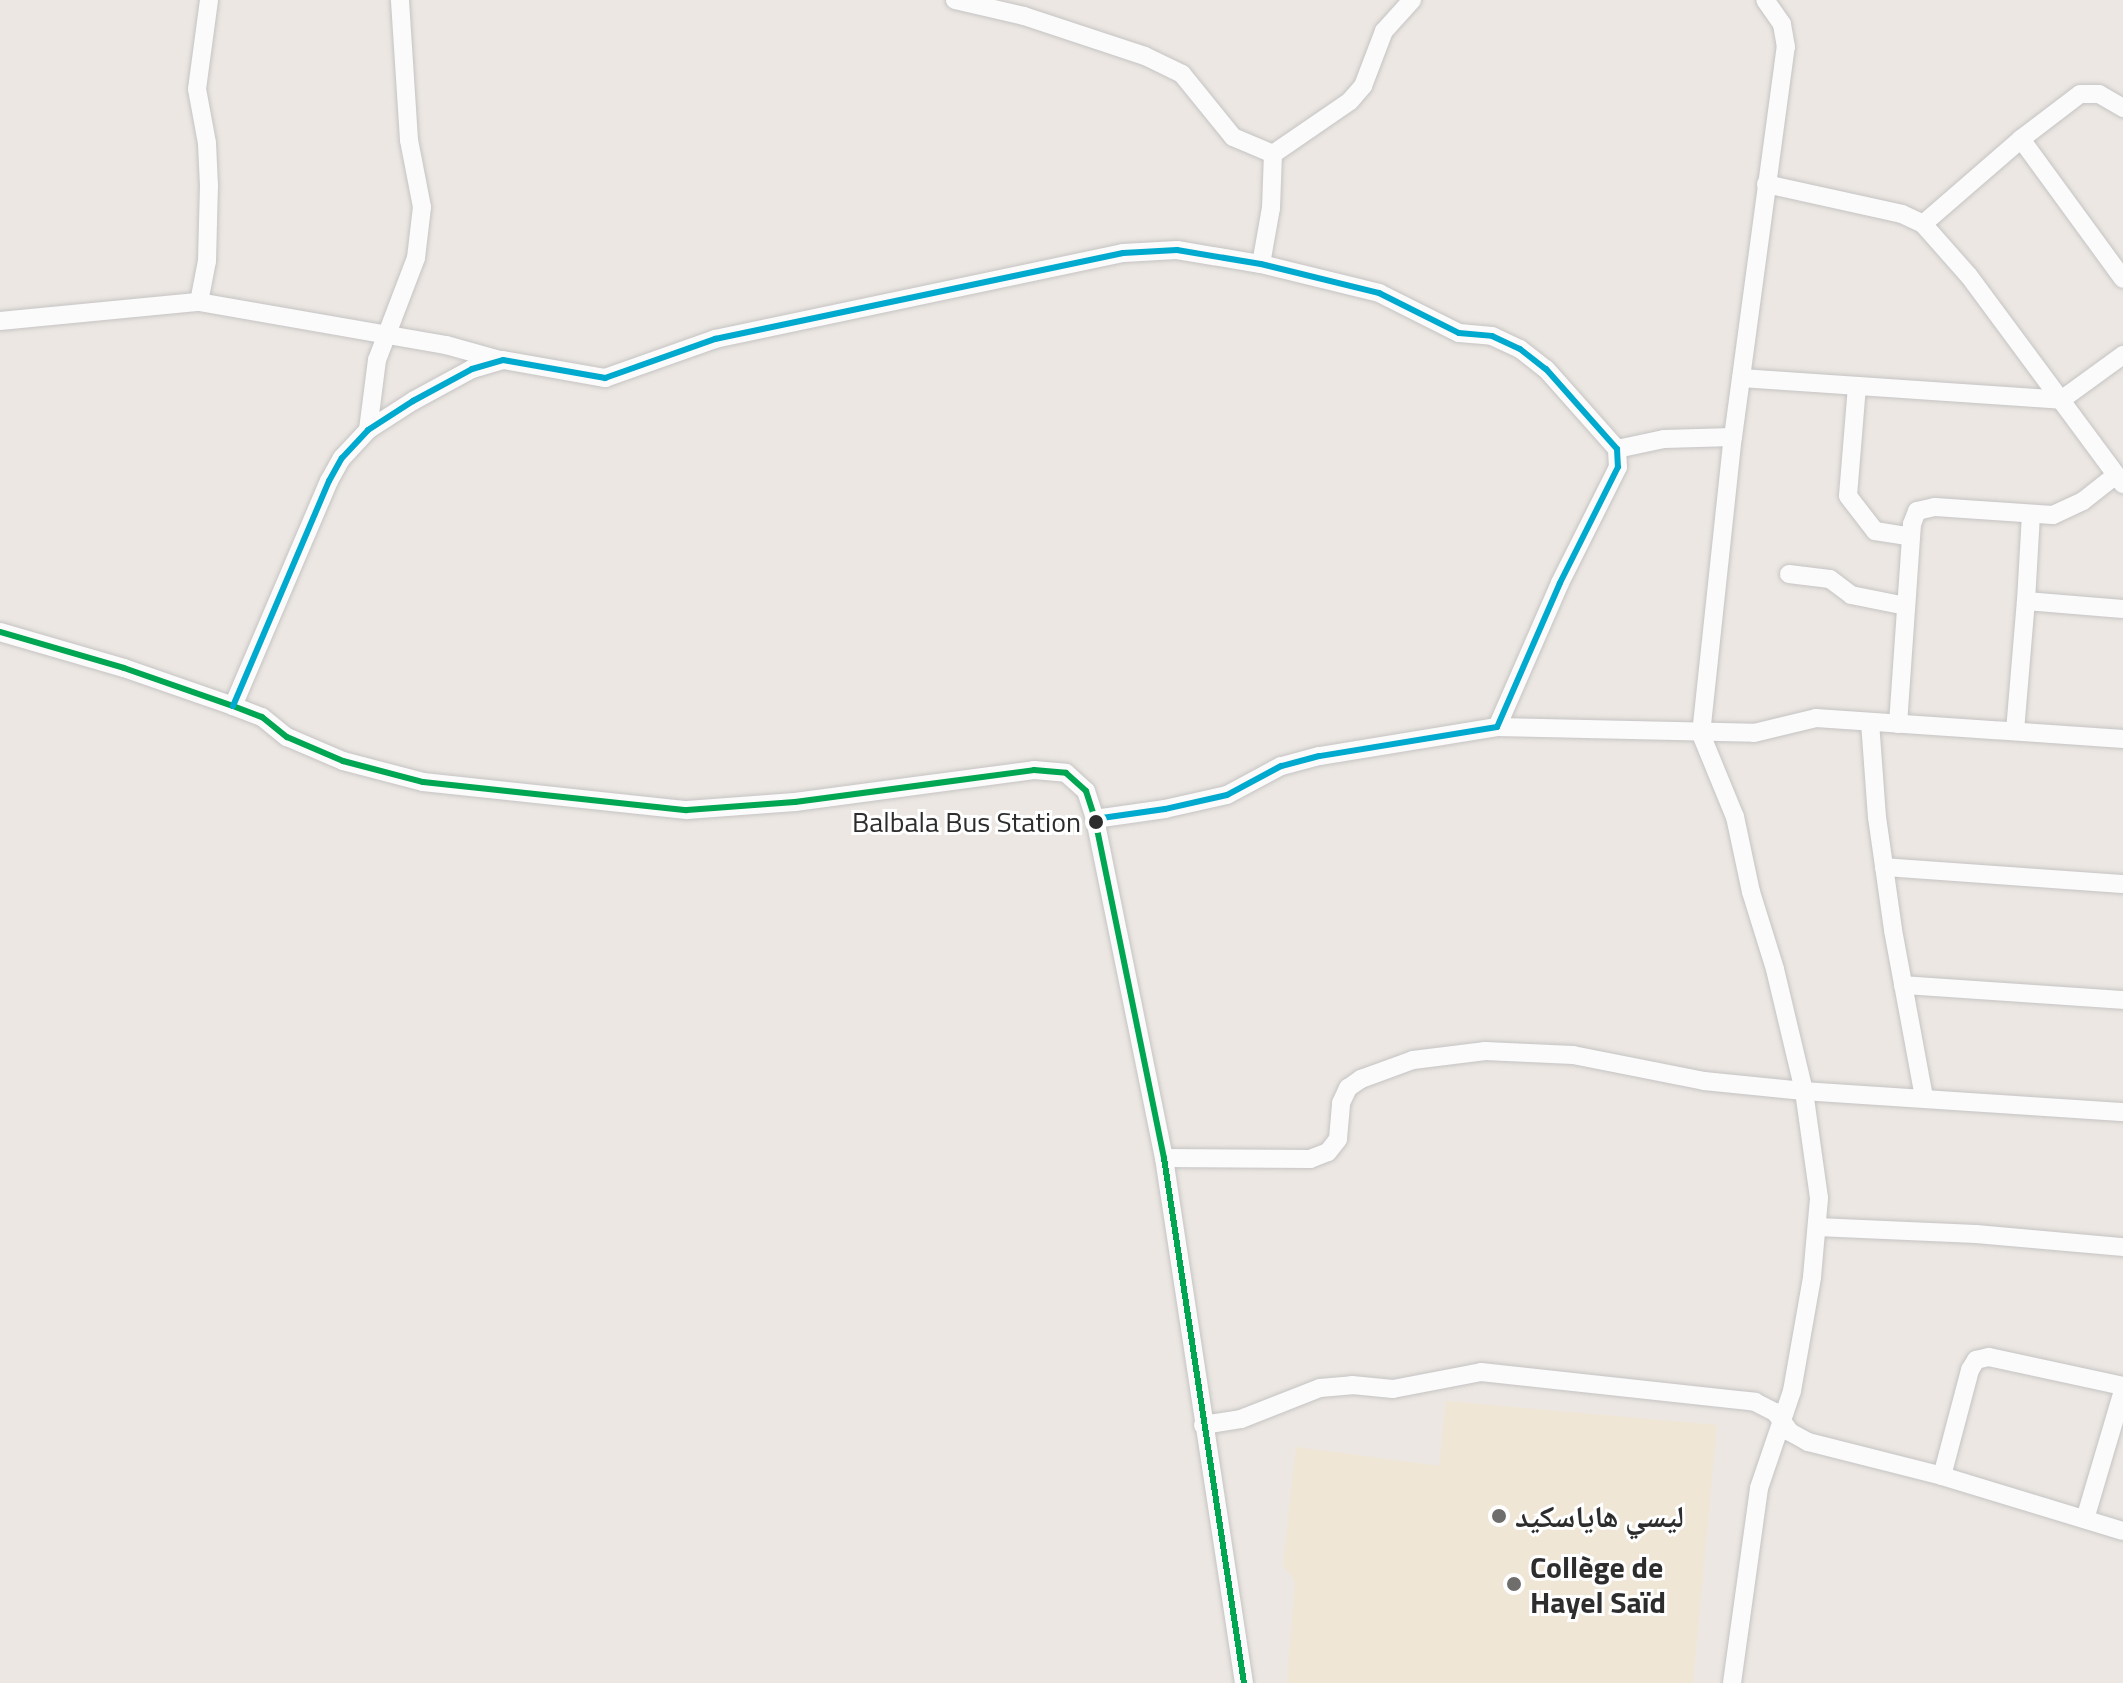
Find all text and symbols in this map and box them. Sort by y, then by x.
place label: Balbala Bus Station [852,805,1081,839]
marker: Balbala Bus Station [1088,814,1104,830]
place label: ليسي هاياسكيد [1515,1498,1684,1534]
marker: ليسي هاياسكيد [1490,1507,1508,1525]
place label: Collège de Hayel Saïd [1530,1549,1666,1620]
marker: Collège de Hayel Saïd [1505,1575,1523,1593]

